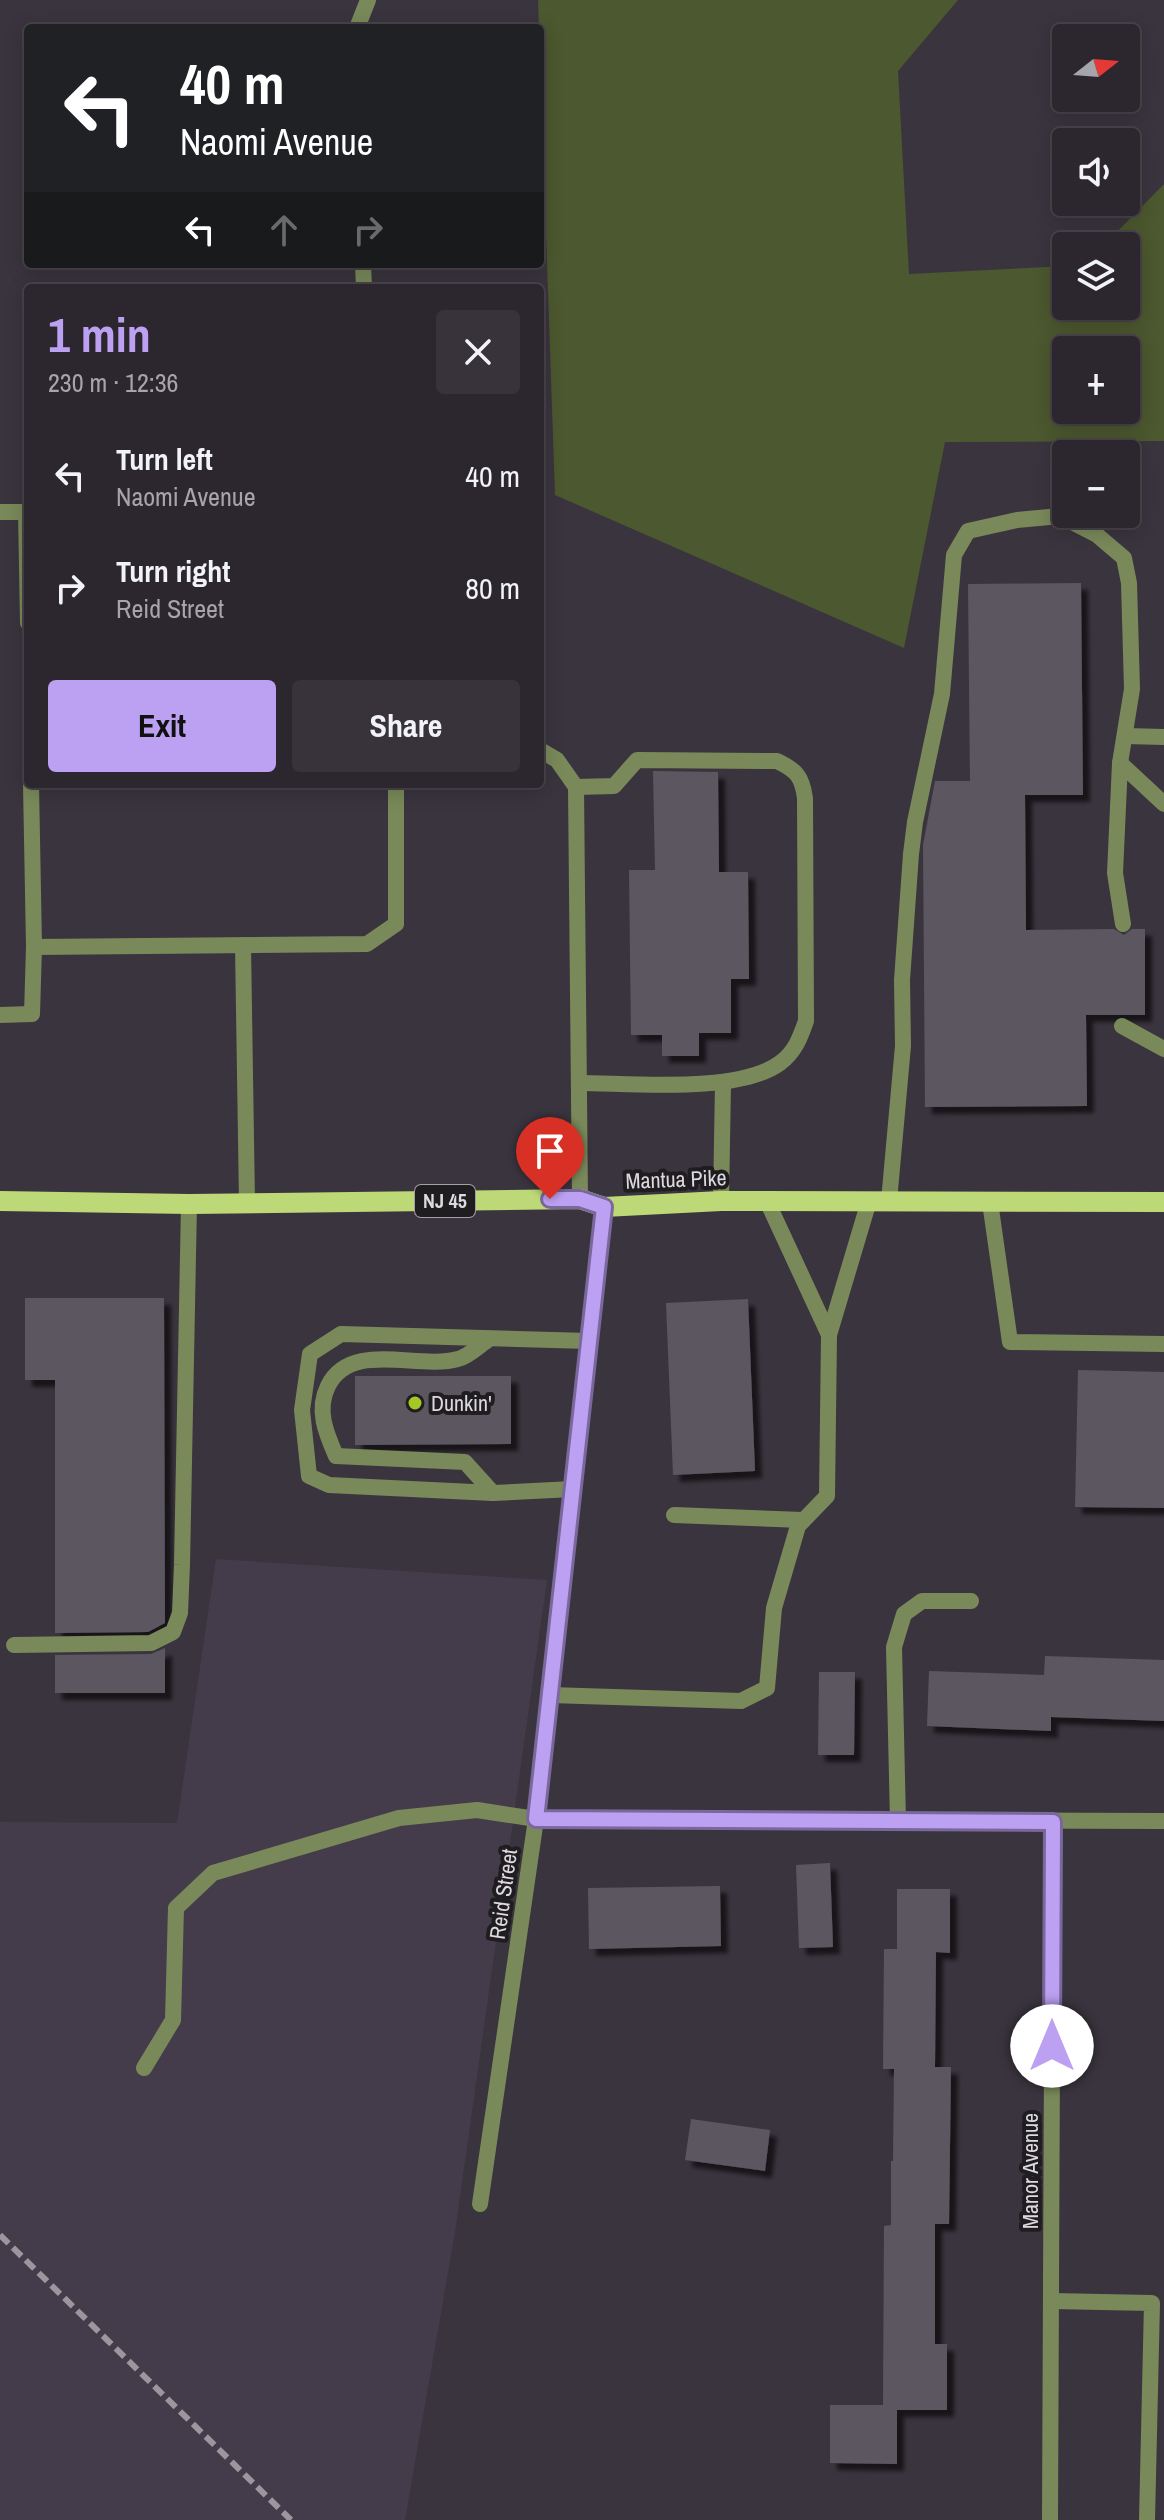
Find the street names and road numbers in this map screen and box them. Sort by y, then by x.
street label: Mantua Pike [625,1162,727,1196]
road number: NJ 45 [415,1185,475,1217]
street label: Reid Street [482,1847,524,1941]
street label: Manor Avenue [1015,2113,1045,2229]

